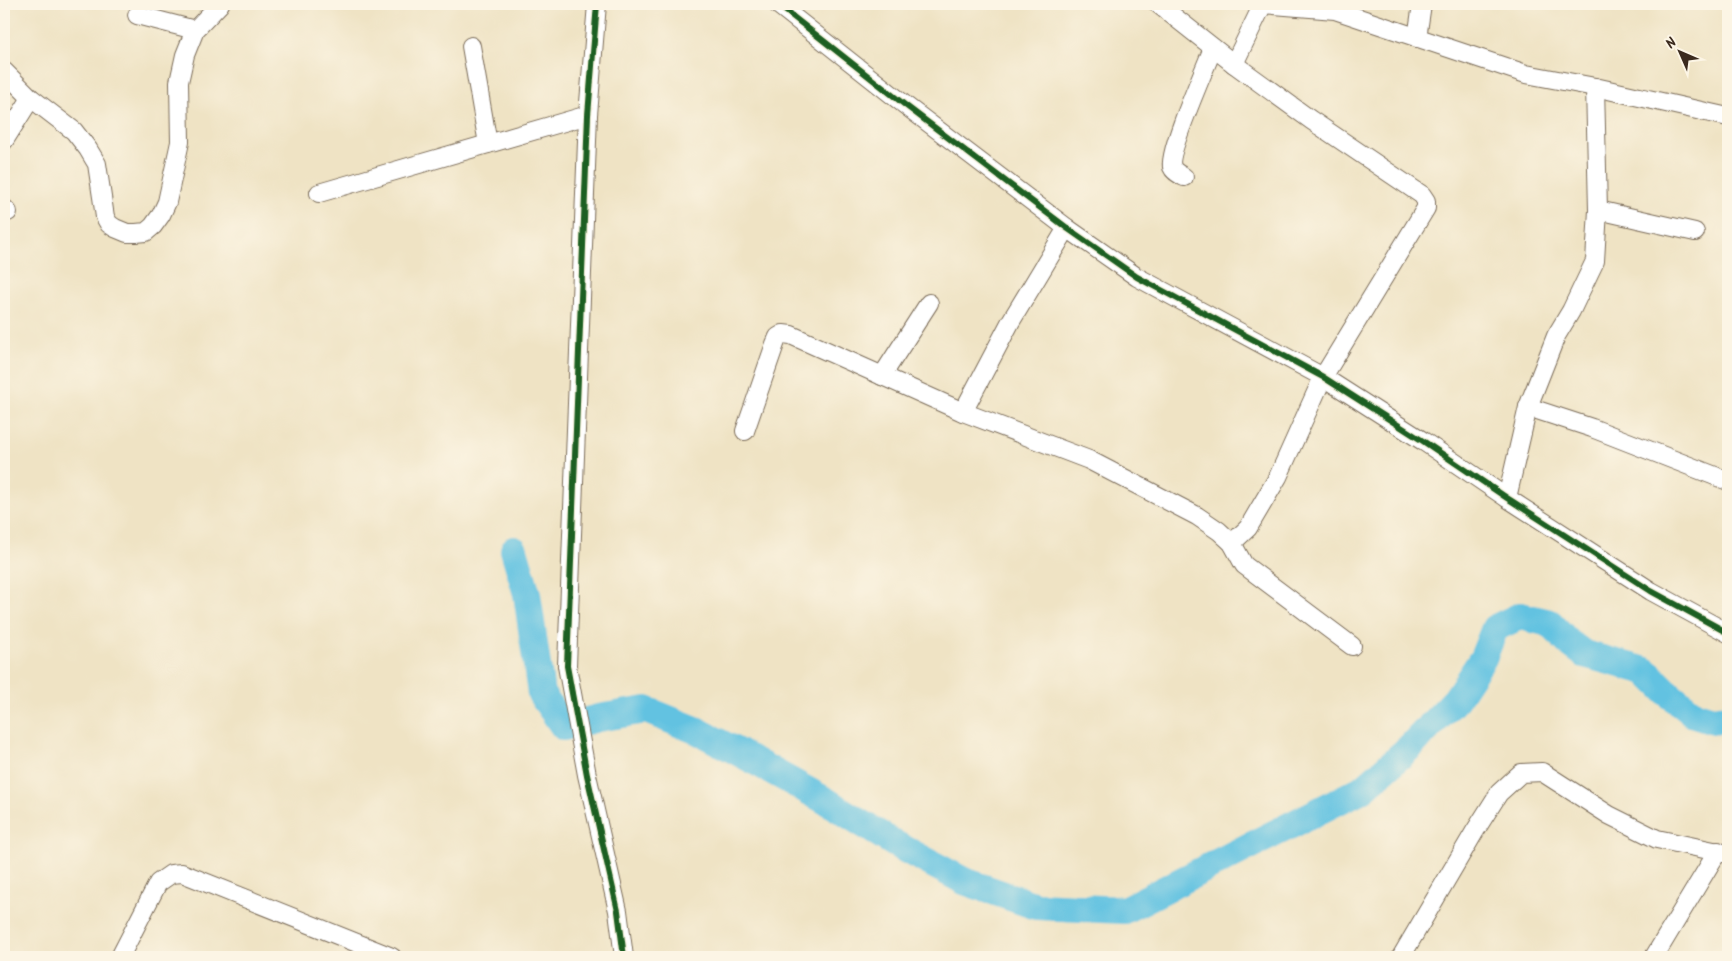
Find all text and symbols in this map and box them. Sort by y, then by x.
north arrow [1654,28,1704,78]
text: N [1661,32,1683,54]

